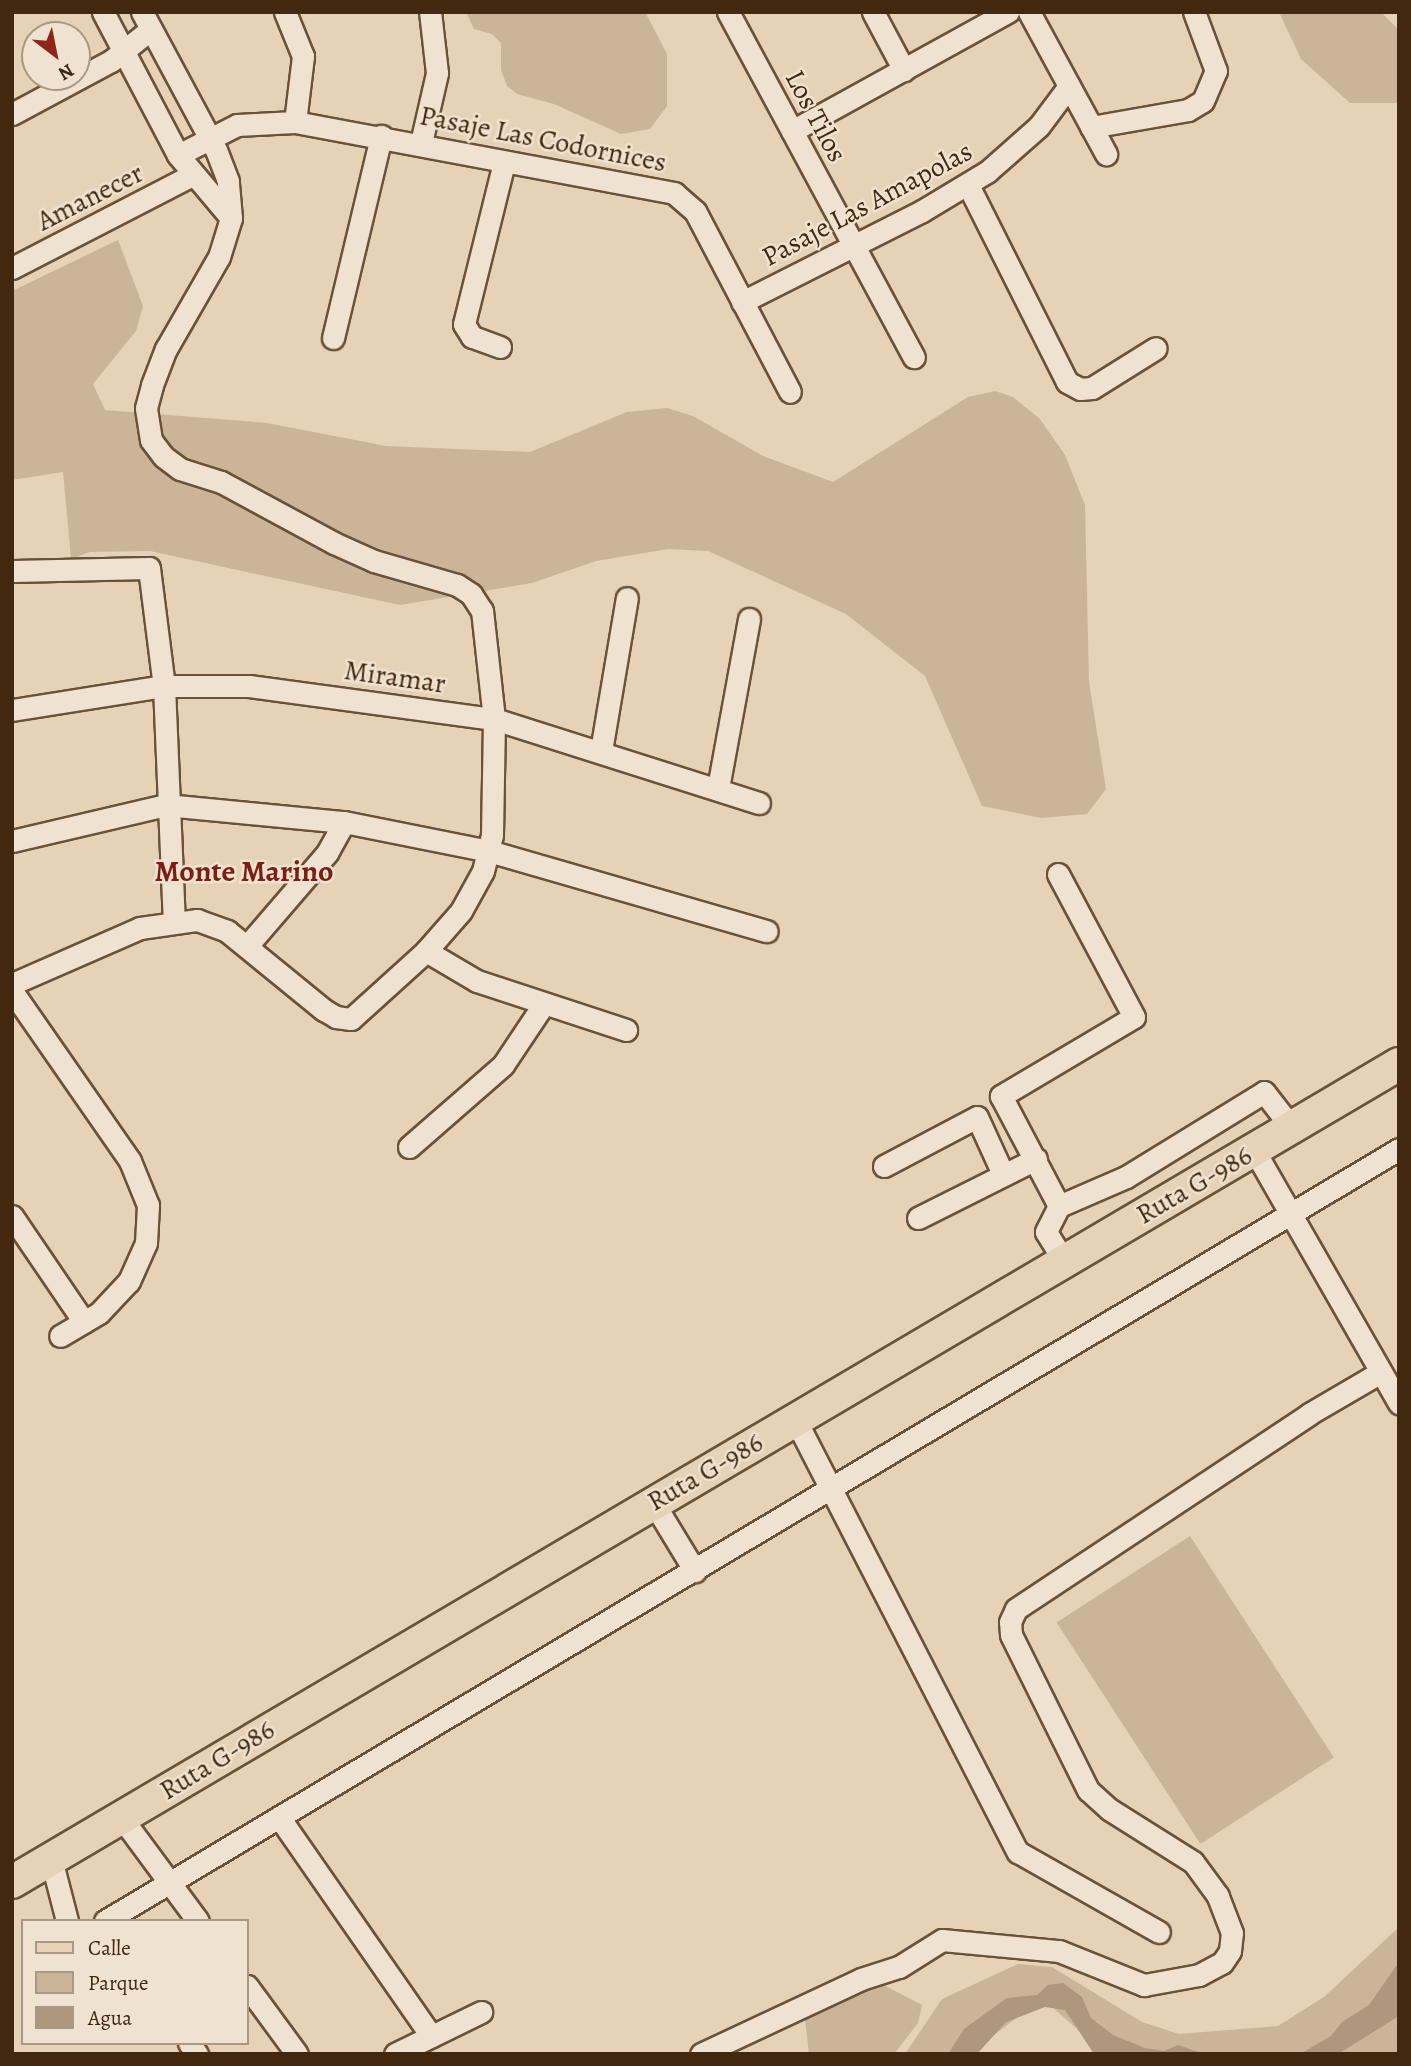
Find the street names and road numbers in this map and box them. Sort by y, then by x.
street label: Los Tilos [778,64,854,168]
street label: Pasaje Las Codornices [417,99,669,179]
street label: Pasaje Las Amapolas [756,134,978,274]
street label: Amanecer [31,156,149,238]
street label: Miramar [342,653,448,701]
street label: Ruta G-986 [1130,1138,1258,1232]
street label: Ruta G-986 [641,1425,769,1519]
street label: Ruta G-986 [154,1713,280,1807]

